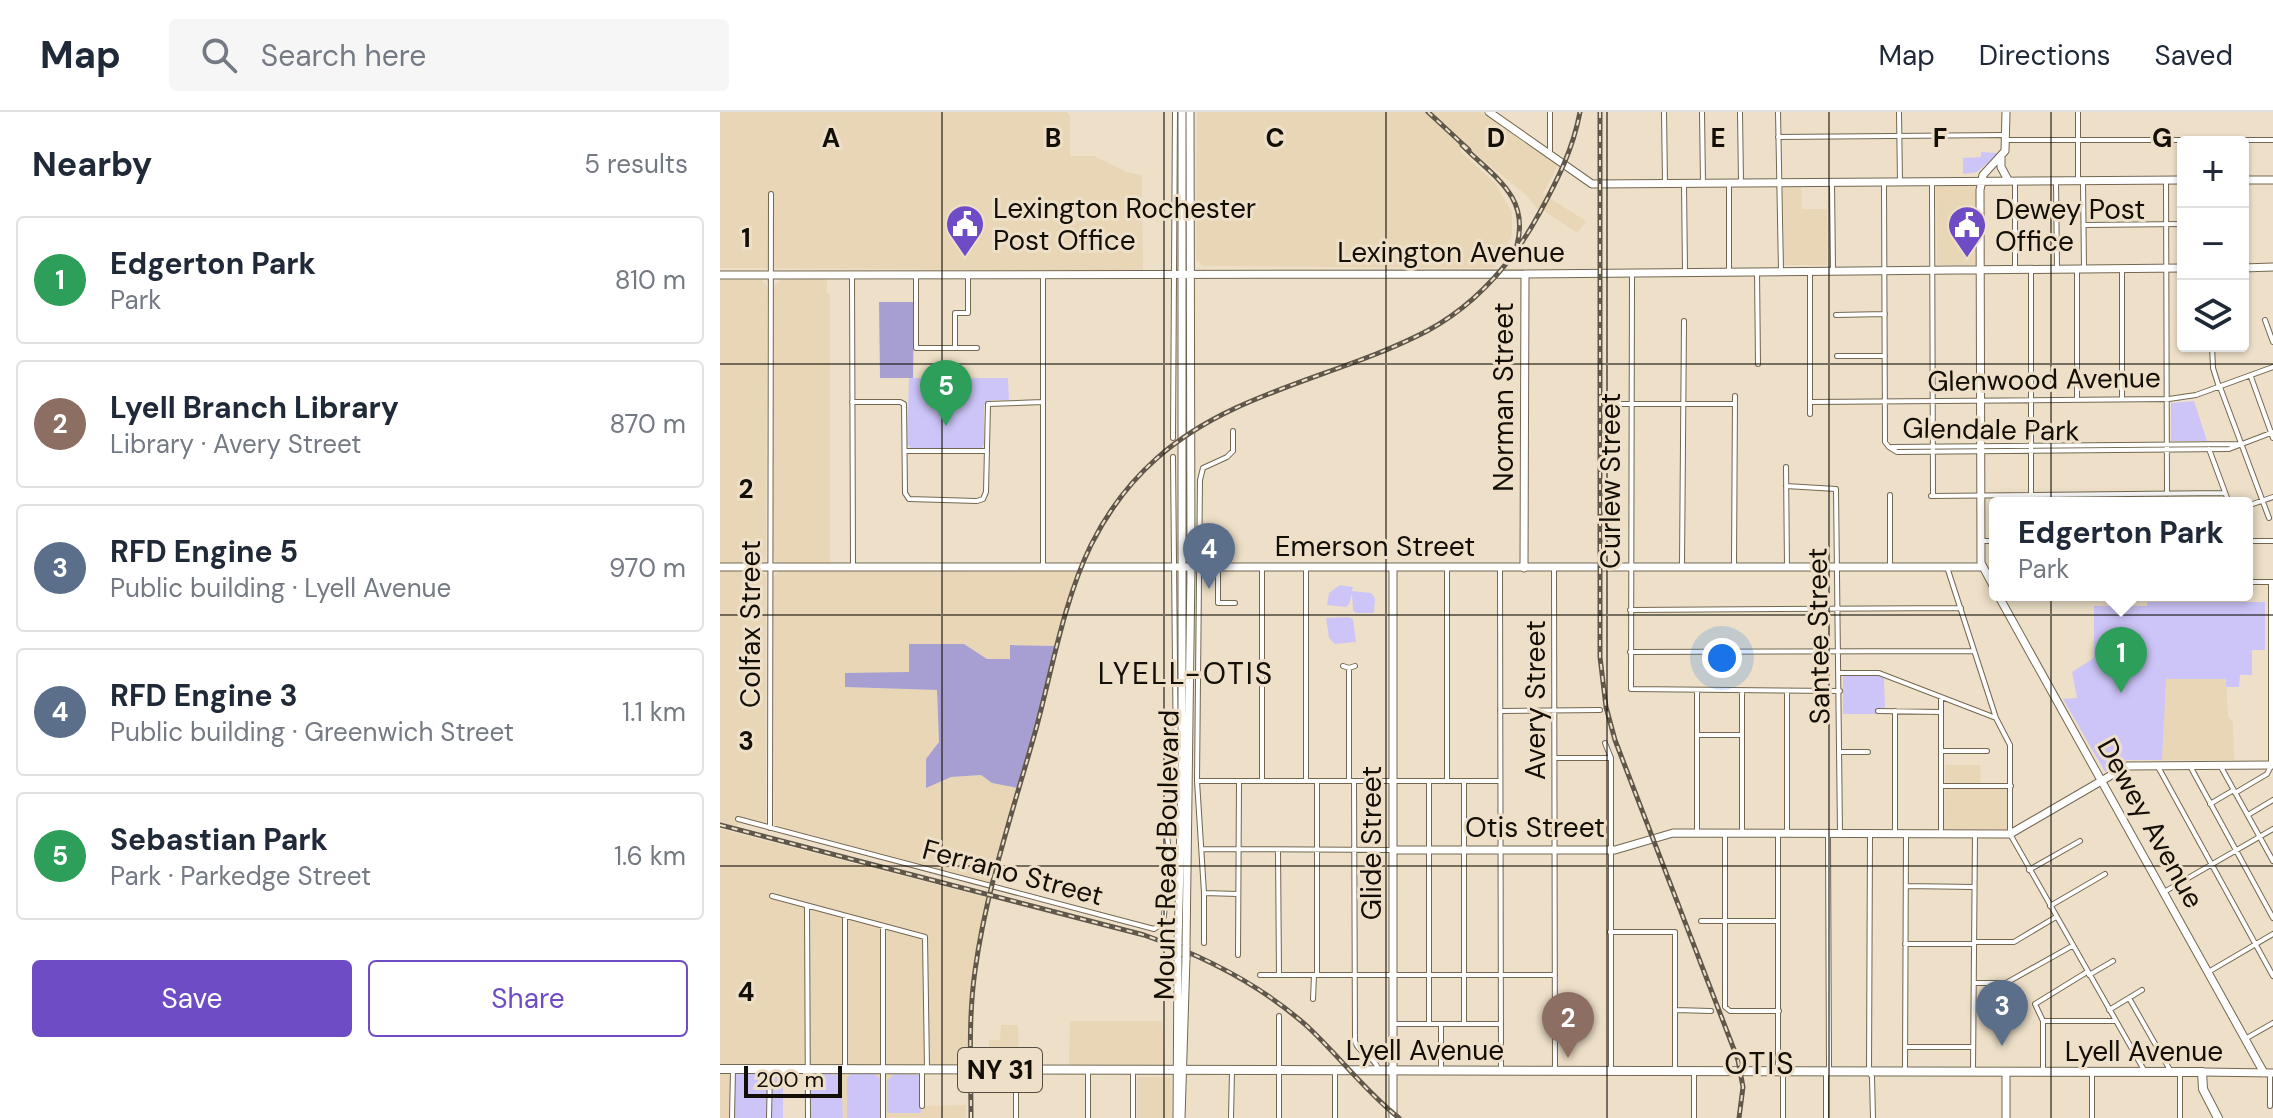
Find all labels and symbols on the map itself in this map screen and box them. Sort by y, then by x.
text: A [822,121,840,155]
text: B [1045,121,1061,155]
text: C [1265,121,1285,155]
text: D [1487,121,1505,155]
text: E [1710,121,1726,155]
text: F [1933,121,1947,155]
text: G [2152,121,2172,155]
place label: Lexington Rochester Post Office [993,190,1256,259]
place label: Dewey Post Office [1995,191,2145,260]
public building icon: Lexington Rochester Post Office [944,203,986,258]
public building icon: Dewey Post Office [1946,204,1988,259]
text: 1 [741,221,751,255]
street label: Lexington Avenue [1337,234,1565,271]
street label: Norman Street [1485,302,1522,492]
street label: Glenwood Avenue [1927,359,2161,400]
pin: 5 [920,360,972,426]
street label: Curlew Street [1592,393,1629,569]
street label: Glendale Park [1902,409,2080,450]
text: 2 [738,472,754,506]
pin: 4 [1183,523,1235,589]
street label: Emerson Street [1275,528,1475,565]
street label: Colfax Street [732,540,769,708]
street label: Santee Street [1798,547,1839,725]
street label: Avery Street [1517,620,1554,780]
pin: 1 [2095,627,2147,693]
your location [1702,638,1742,678]
district label: LYELL-OTIS [1098,654,1274,693]
street label: Mount Read Boulevard [1145,709,1188,1001]
text: 3 [738,724,754,758]
street label: Dewey Avenue [2089,732,2213,915]
street label: Glide Street [1353,766,1390,920]
street label: Otis Street [1465,809,1605,846]
street label: Ferrano Street [918,831,1107,914]
text: 4 [738,975,754,1009]
pin: 3 [1976,980,2028,1046]
pin: 2 [1542,992,1594,1058]
street label: Lyell Avenue [1346,1032,1504,1069]
street label: Lyell Avenue [2065,1033,2223,1070]
district label: OTIS [1724,1044,1796,1083]
road number: NY 31 [958,1048,1042,1092]
scale bar [744,1062,842,1098]

